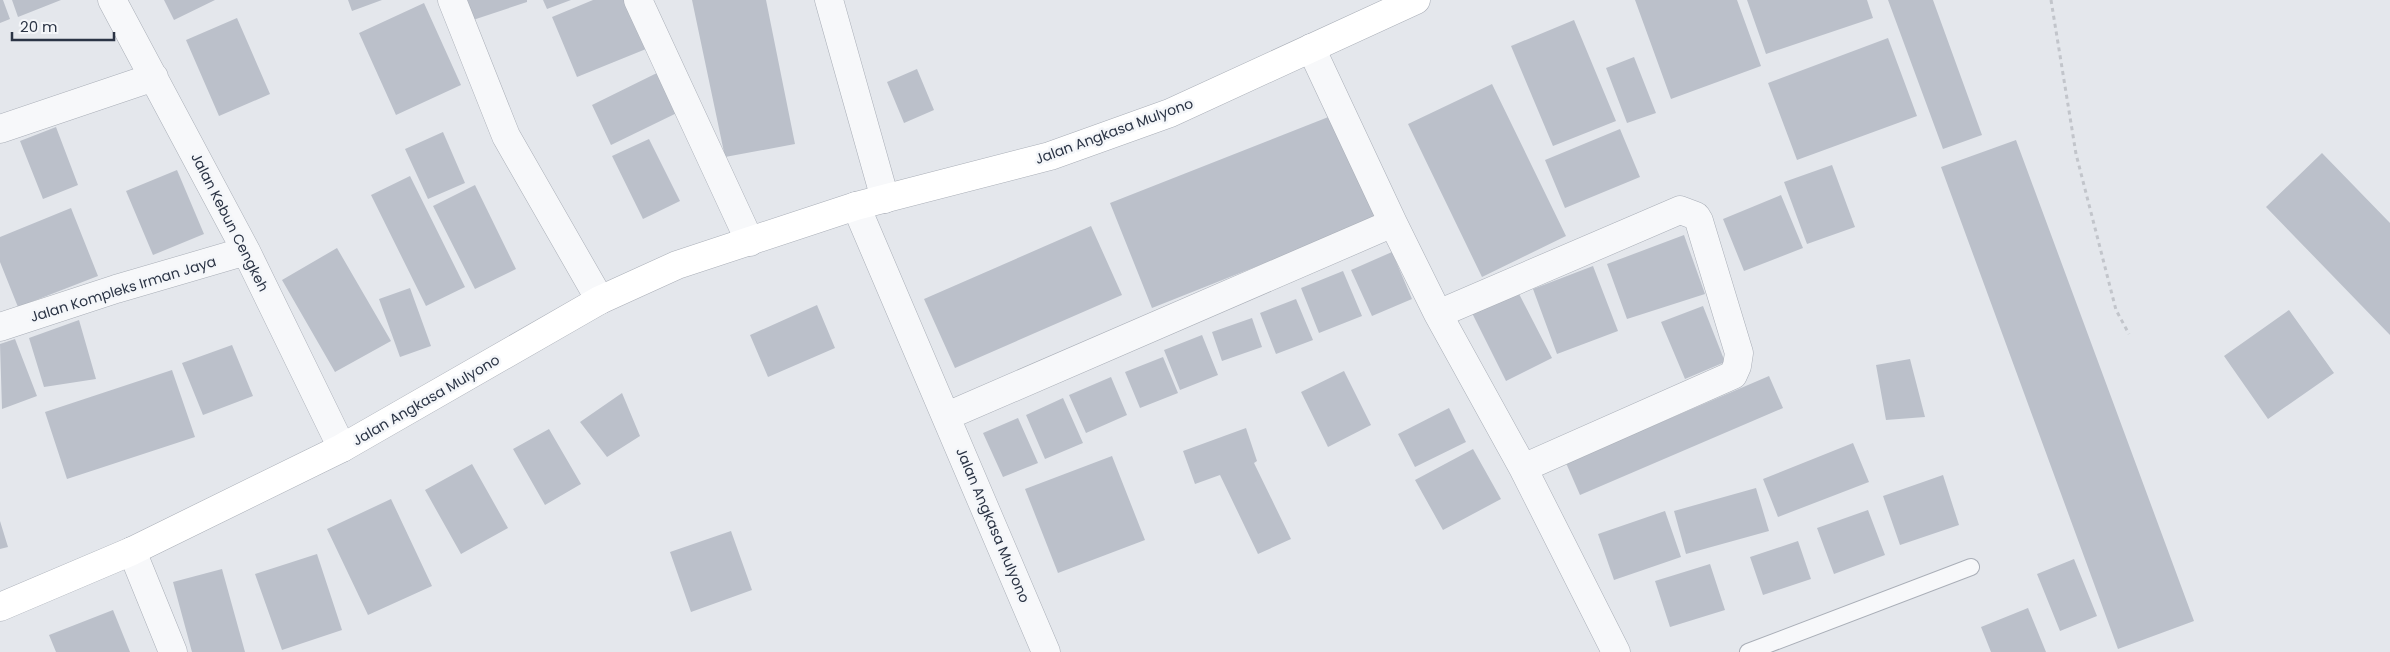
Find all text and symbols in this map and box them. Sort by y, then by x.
scale bar [12,10,115,42]
text: 20 m [20,16,58,37]
street label: Jalan Angkasa Mulyono [1032,93,1196,169]
street label: Jalan Kebun Cengkeh [186,149,274,295]
street label: Jalan Kompleks Irman Jaya [28,251,218,327]
street label: Jalan Angkasa Mulyono [349,350,503,450]
street label: Jalan Angkasa Mulyono [951,444,1035,606]

